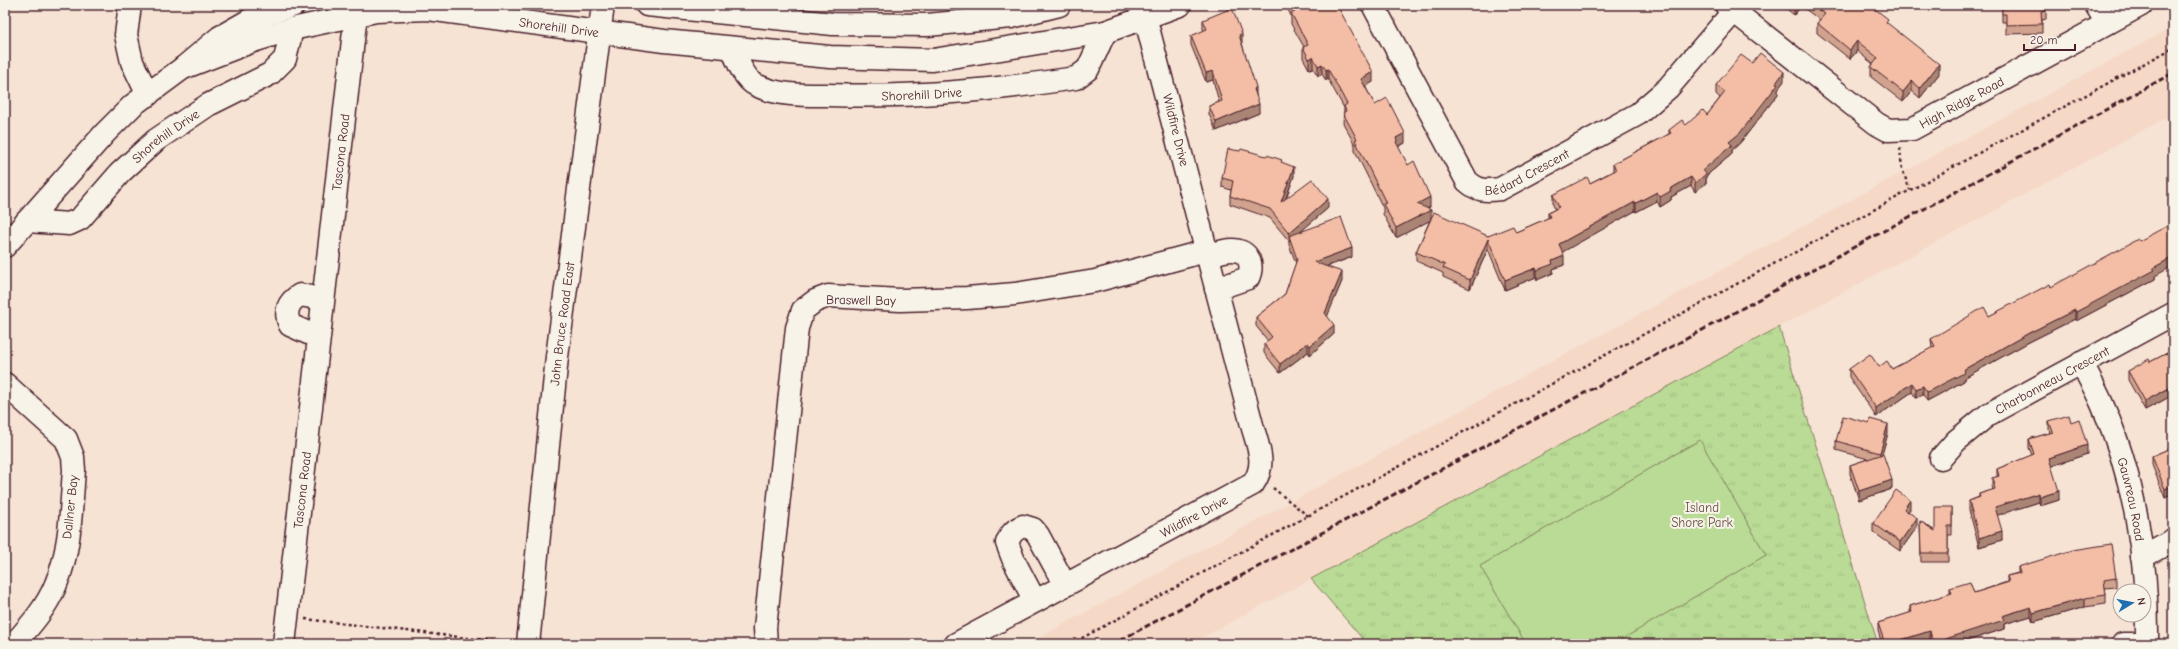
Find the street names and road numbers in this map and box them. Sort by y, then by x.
street label: Shorehill Drive [518,14,600,40]
street label: High Ridge Road [1917,73,2006,131]
street label: Shorehill Drive [881,84,963,103]
street label: Wildfire Drive [1160,92,1192,168]
street label: Shorehill Drive [129,105,202,166]
street label: Tascona Road [328,113,352,191]
street label: Bédard Crescent [1484,145,1573,198]
street label: John Bruce Road East [547,260,577,386]
street label: Braswell Bay [826,292,896,308]
street label: Charbonneau Crescent [1992,342,2113,417]
street label: Tascona Road [290,451,313,529]
street label: Gauvreau Road [2115,455,2148,542]
street label: Dallner Bay [59,474,81,540]
street label: Wildfire Drive [1157,491,1230,540]

